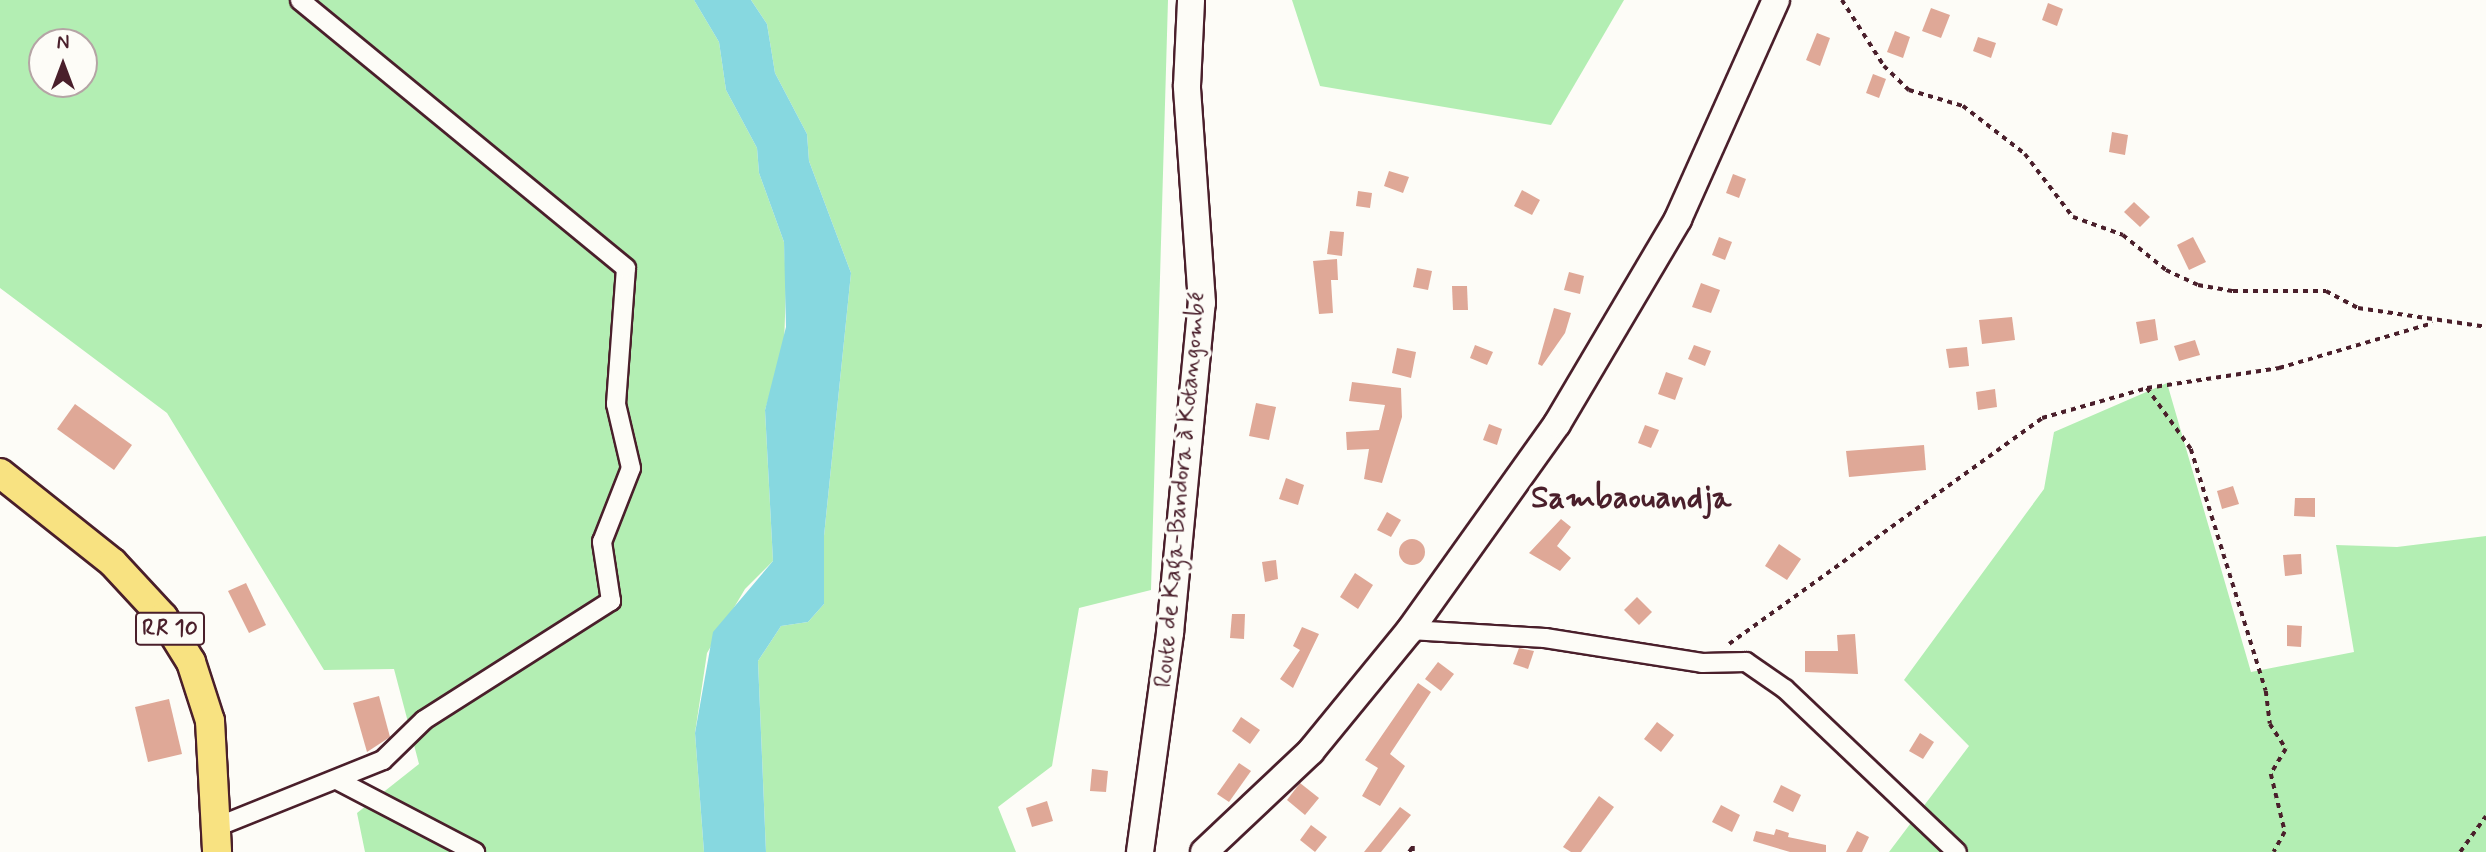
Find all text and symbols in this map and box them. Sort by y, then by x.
north arrow [28,28,98,98]
text: N [57,31,69,56]
street label: Route de Kaga-Bandora à Kotangombé [1150,293,1212,687]
district label: Sambaouandja [1531,479,1731,517]
road number: RR 10 [135,610,205,649]

